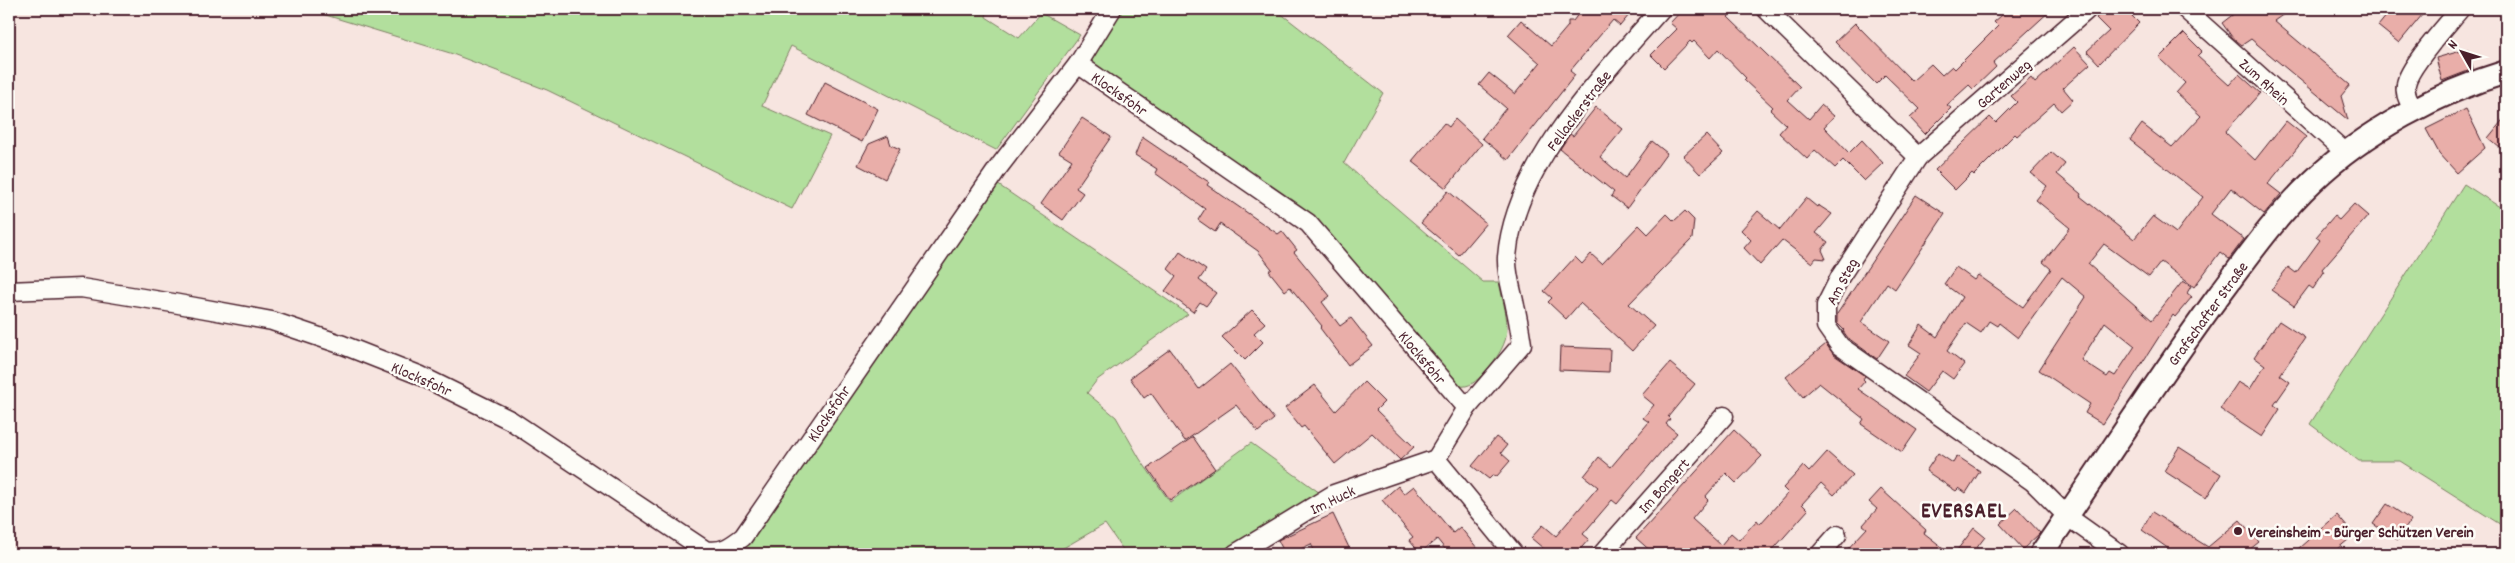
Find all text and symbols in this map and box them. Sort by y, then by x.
north arrow [2438,28,2488,78]
text: N [2444,36,2463,54]
street label: Gartenweg [1972,54,2037,115]
street label: Zum Rhein [2233,54,2294,112]
street label: Fellackerstraße [1542,66,1618,157]
street label: Klocksfohr [1086,67,1151,123]
street label: Am Steg [1821,255,1865,310]
street label: Grafschafter Straße [2163,257,2255,372]
street label: Klocksfohr [1392,327,1451,391]
street label: Klocksfohr [387,357,455,404]
street label: Klocksfohr [803,381,858,447]
street label: Im Bongert [1634,454,1696,519]
street label: Im Huck [1307,480,1360,522]
district label: EVERSAEL [1921,498,2007,528]
place label: Vereinsheim - Bürger Schützen Verein [2248,522,2474,545]
marker: Vereinsheim - Bürger Schützen Verein [2232,525,2244,537]

